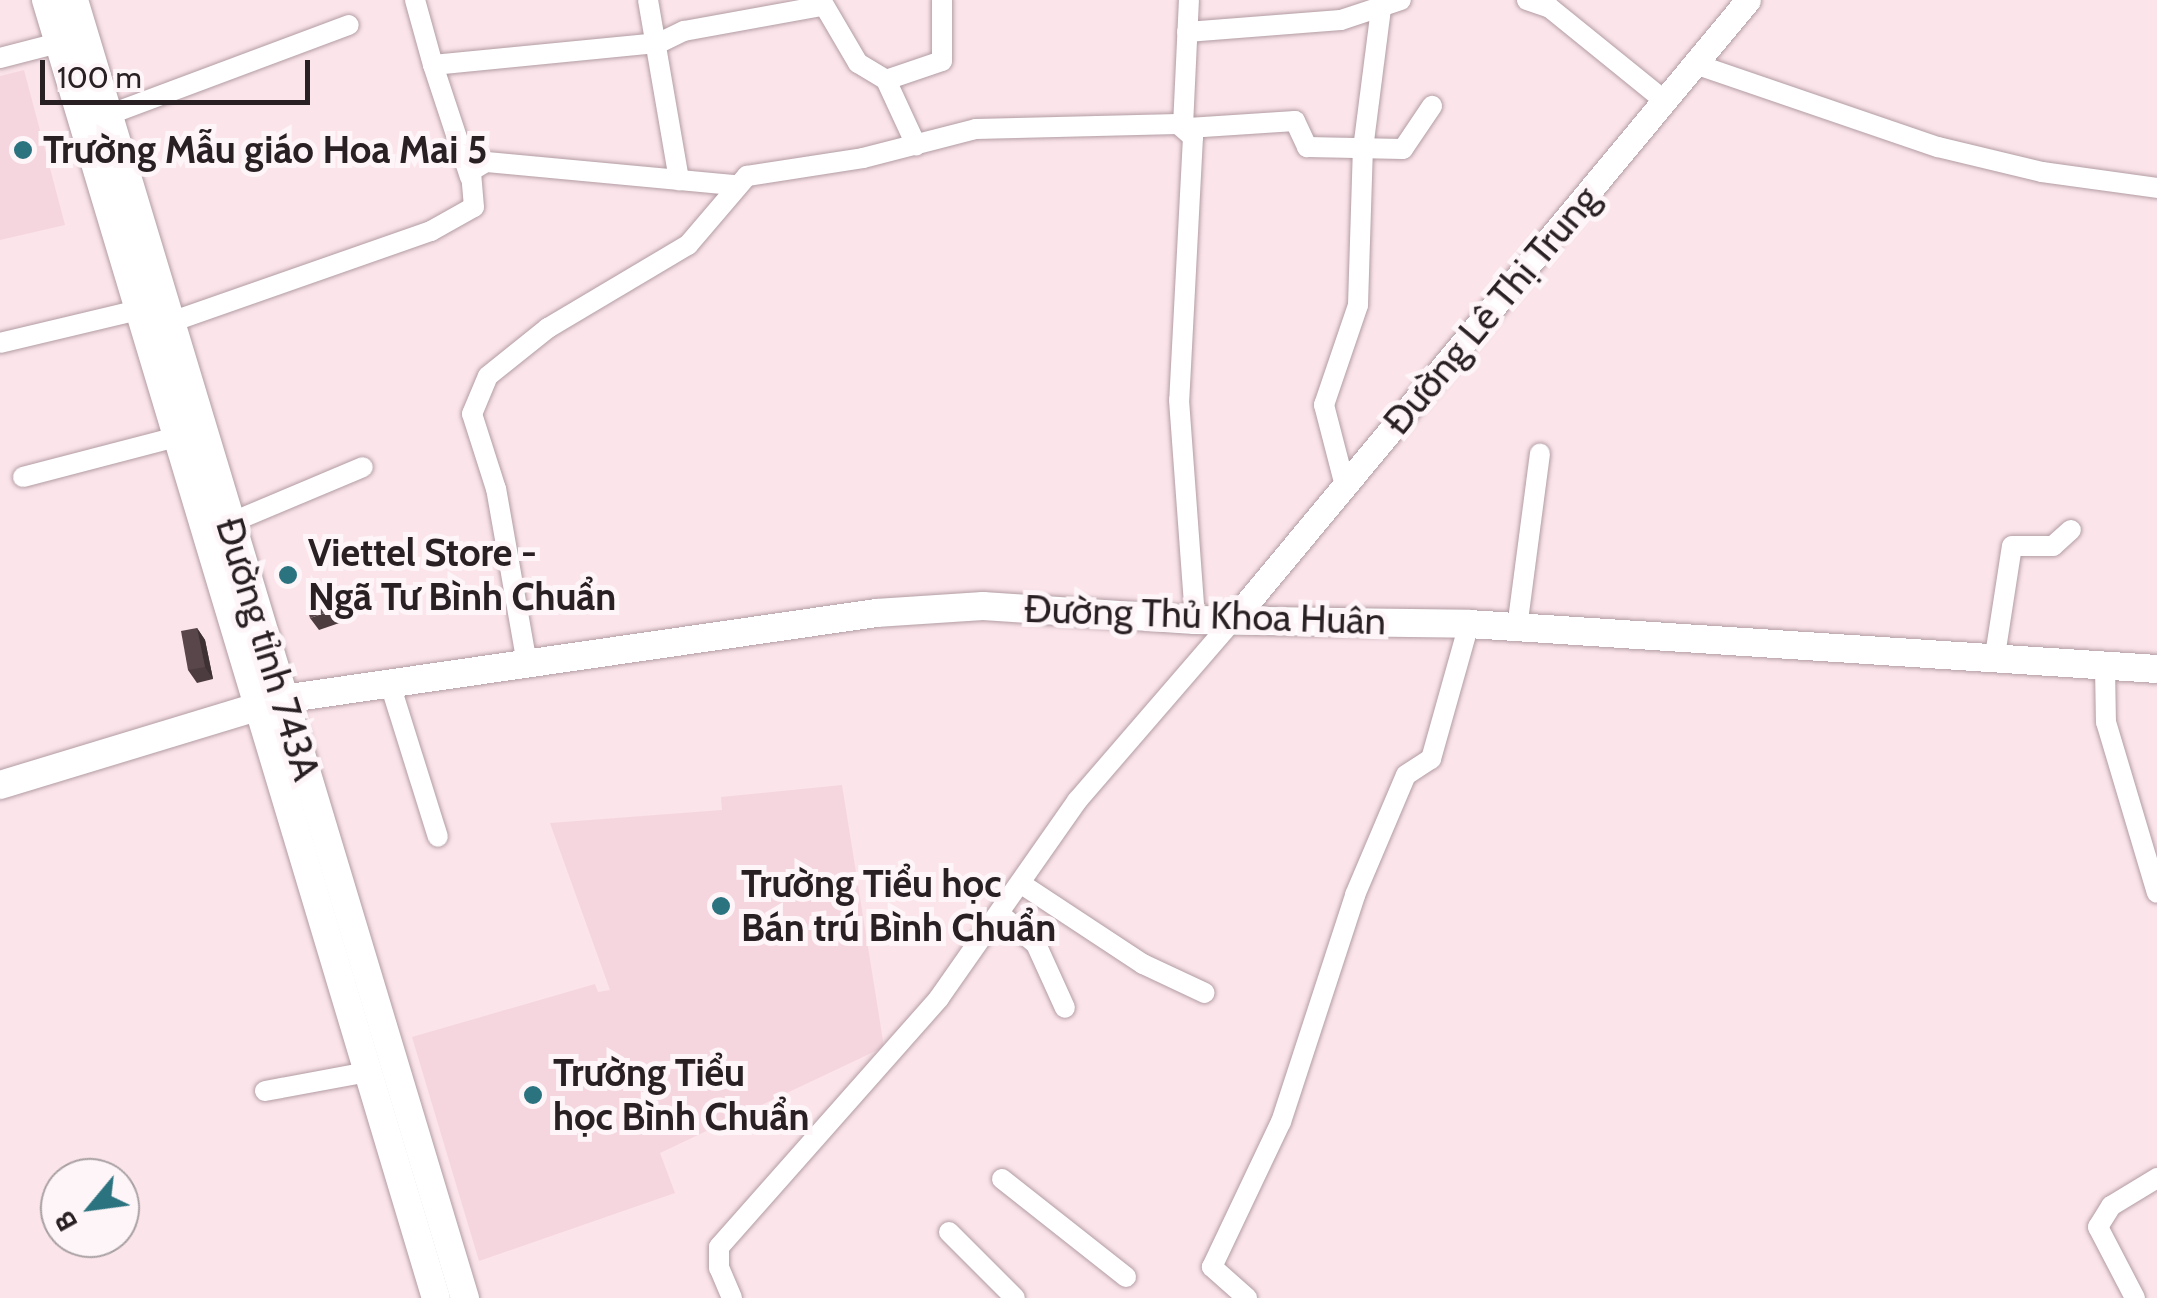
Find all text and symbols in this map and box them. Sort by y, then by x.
scale bar [45,40,315,102]
text: 100 m [57,59,142,96]
place label: Trường Mẫu giáo Hoa Mai 5 [43,127,487,173]
marker: Trường Mẫu giáo Hoa Mai 5 [12,139,34,161]
street label: Đường Lê Thị Trung [1374,177,1608,443]
street label: Đường tỉnh 743A [206,512,330,786]
place label: Viettel Store - Ngã Tư Bình Chuẩn [308,530,616,620]
marker: Viettel Store - Ngã Tư Bình Chuẩn [277,564,299,586]
street label: Đường Thủ Khoa Huân [1023,586,1387,644]
place label: Trường Tiểu học Bán trú Bình Chuẩn [741,861,1056,951]
marker: Trường Tiểu học Bán trú Bình Chuẩn [710,895,732,917]
place label: Trường Tiểu học Bình Chuẩn [553,1050,809,1140]
marker: Trường Tiểu học Bình Chuẩn [522,1084,544,1106]
north arrow [40,1158,140,1258]
text: B [46,1206,85,1237]

